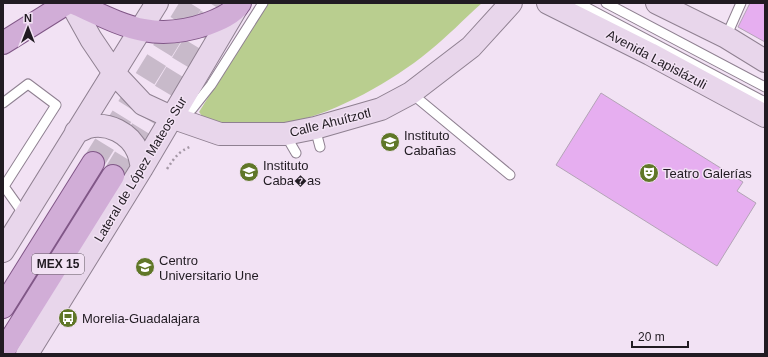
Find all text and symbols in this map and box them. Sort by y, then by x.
north arrow [8,8,48,48]
text: N [24,12,32,24]
street label: Avenida Lapislázuli [604,27,709,92]
street label: Lateral de López Mateos Sur [91,93,190,245]
street label: Calle Ahuítzotl [288,105,372,140]
place label: Instituto Cabañas [404,128,457,158]
school or university icon: Instituto Cabañas [379,131,401,153]
place label: Instituto Caba�as [263,158,321,188]
school or university icon: Instituto Caba�as [238,161,260,183]
theatre icon: Teatro Galerías [638,162,660,184]
place label: Teatro Galerías [663,166,752,181]
place label: Centro Universitario Une [159,253,259,283]
road number: MEX 15 [32,254,84,274]
school or university icon: Centro Universitario Une [134,256,156,278]
bus stop icon: Morelia-Guadalajara [57,307,79,329]
place label: Morelia-Guadalajara [82,311,201,326]
scale bar [632,323,688,349]
text: 20 m [638,330,665,344]

